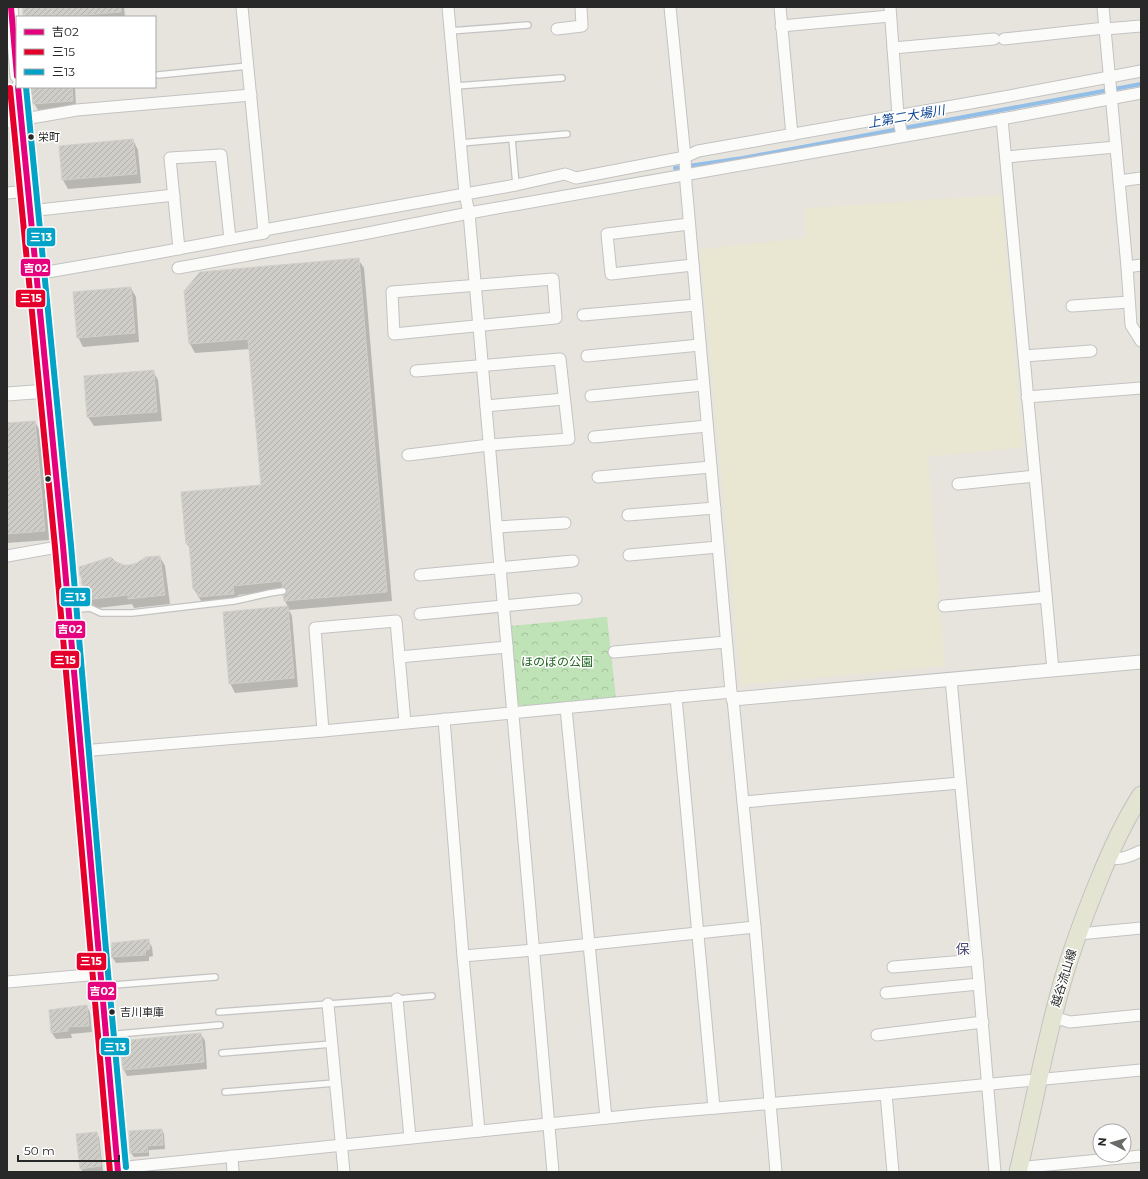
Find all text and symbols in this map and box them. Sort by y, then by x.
legend [16,16,156,88]
text: 吉02 [52,24,79,39]
text: 三15 [52,44,75,59]
text: 三13 [52,64,75,79]
water label: 上第二大場川 [866,101,948,131]
place label: 栄町 [38,130,60,144]
marker: 栄町 [26,132,36,142]
line badge: 三13 [26,227,56,247]
text: 三13 [30,230,52,244]
line badge: 吉02 [20,258,51,277]
text: 吉02 [24,261,49,275]
line badge: 三15 [15,289,46,308]
text: 三15 [20,291,42,305]
unlabelled marker [43,474,53,484]
line badge: 三13 [60,587,91,607]
text: 三13 [64,590,86,604]
line badge: 吉02 [55,620,86,639]
text: 吉02 [58,622,83,636]
line badge: 三15 [50,650,80,669]
text: 三15 [54,653,76,667]
park label: ほのぼの公園 [521,654,593,669]
district label: 保 [956,940,970,958]
street label: 越谷流山線 [1048,947,1079,1009]
line badge: 三15 [76,952,107,971]
text: 三15 [80,954,102,968]
line badge: 吉02 [87,981,117,1001]
text: 吉02 [90,984,115,998]
place label: 吉川車庫 [120,1005,164,1019]
marker: 吉川車庫 [107,1007,117,1017]
line badge: 三13 [100,1037,130,1056]
text: 三13 [104,1040,126,1054]
north arrow [1092,1123,1132,1163]
scale bar [18,1137,119,1163]
text: N [1095,1137,1109,1147]
text: 50 m [24,1143,55,1158]

